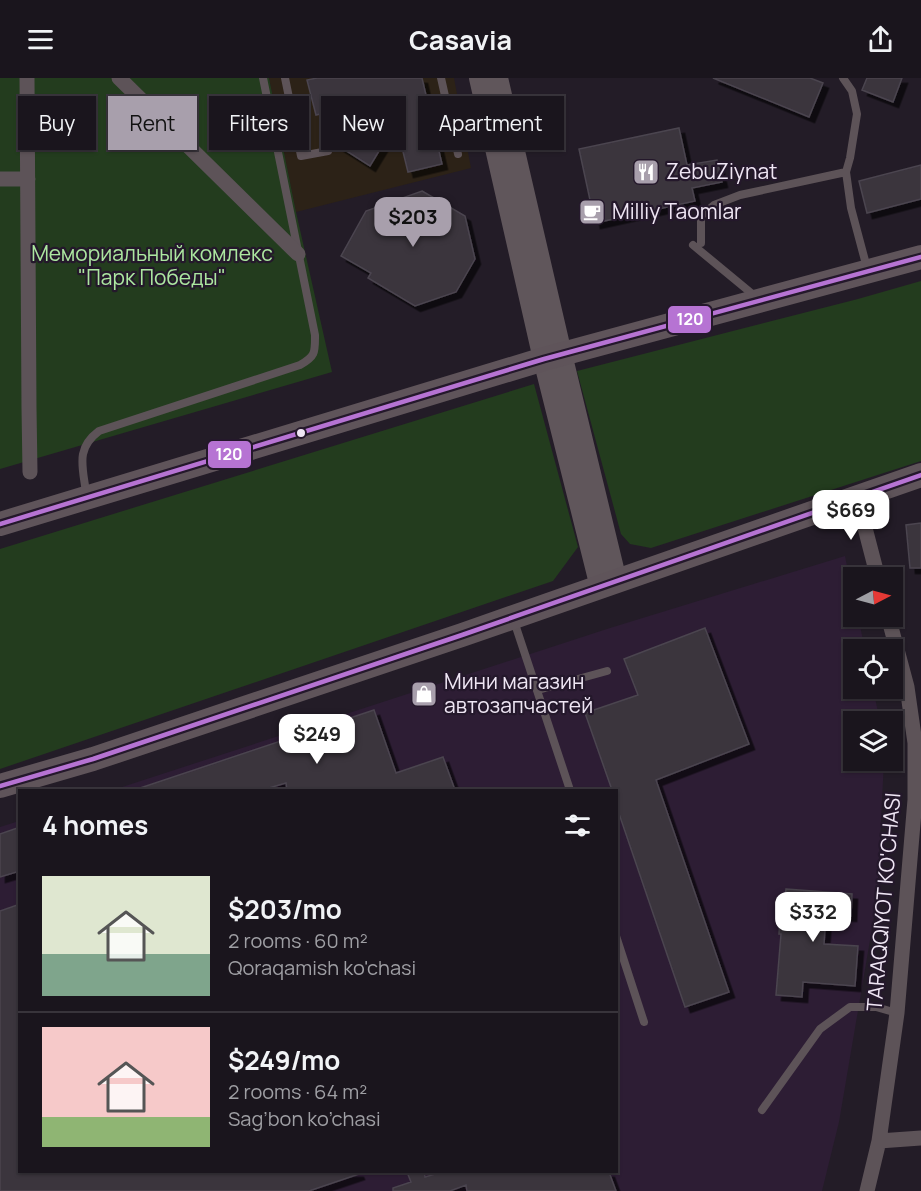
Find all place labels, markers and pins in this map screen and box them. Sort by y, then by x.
restaurant icon: ZebuZiynat [631,157,661,187]
place label: ZebuZiynat [666,157,778,185]
pin: $203 [377,197,449,248]
cafe icon: Milliy Taomlar [577,197,607,227]
place label: Milliy Taomlar [612,197,742,225]
unlabelled marker [295,427,307,439]
pin: $669 [815,490,887,541]
place label: Мини магазин автозапчастей [444,667,593,719]
shop icon: Мини магазин автозапчастей [409,679,439,709]
pin: $249 [281,714,353,765]
pin: $332 [777,892,849,943]

